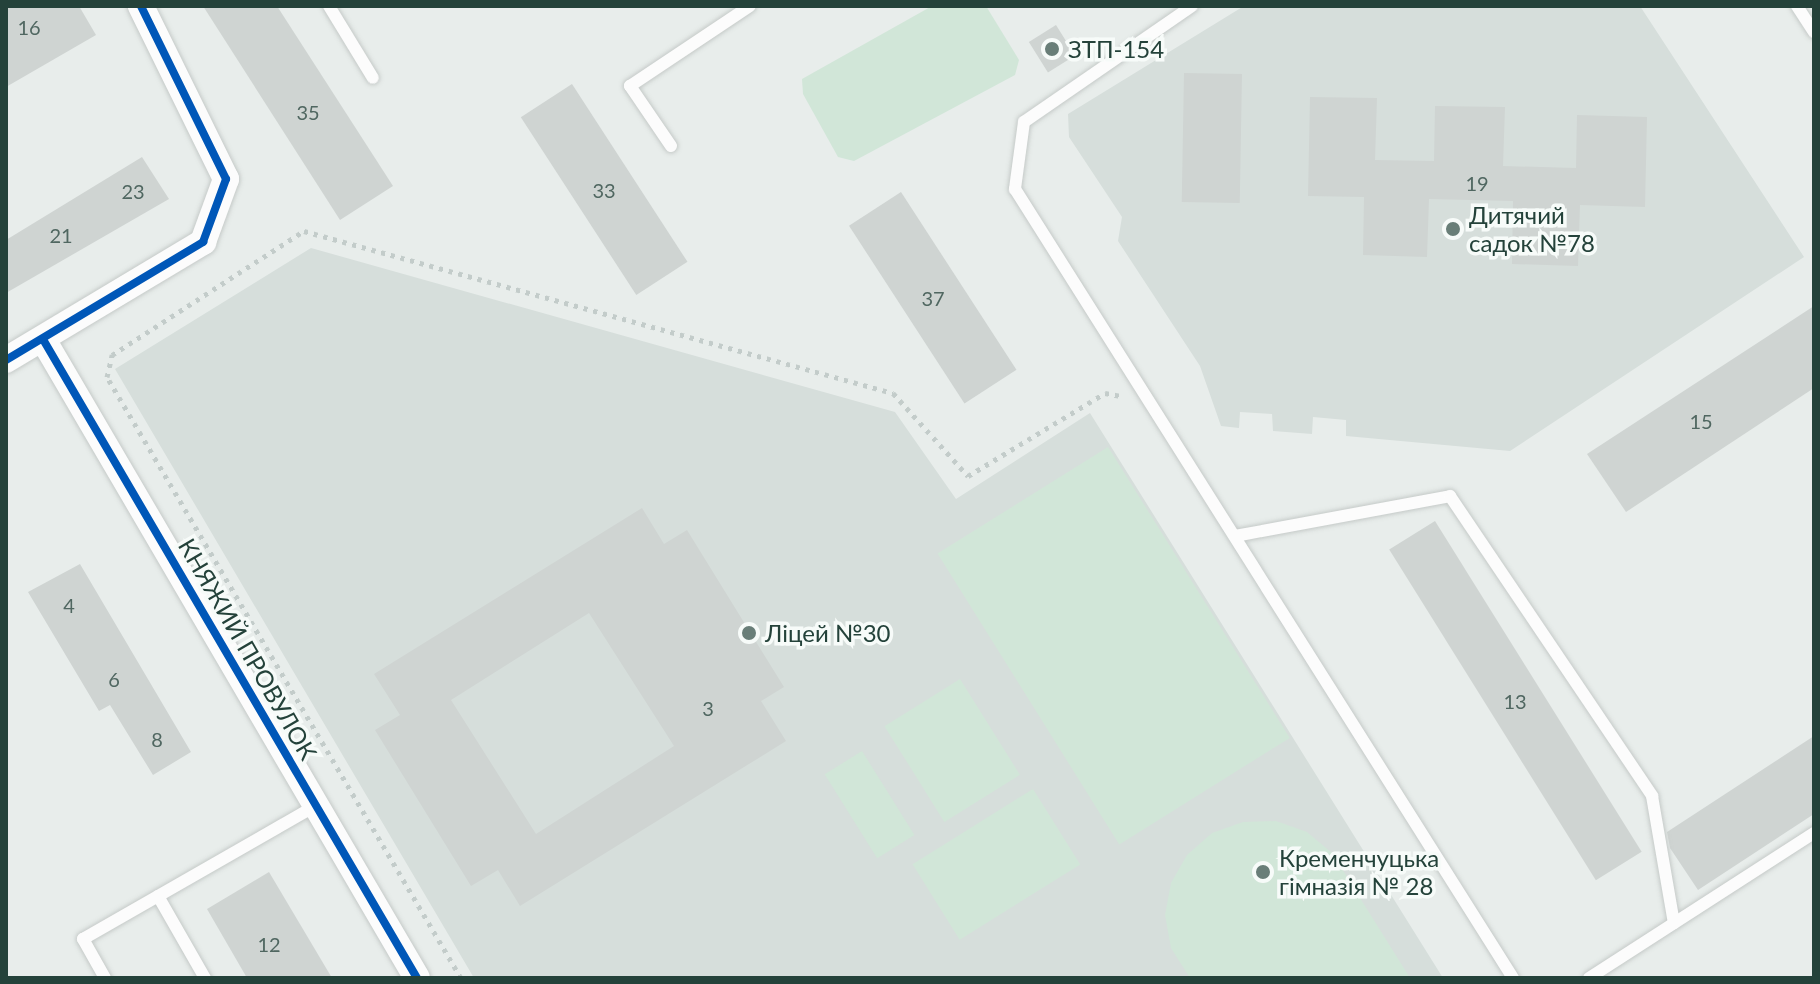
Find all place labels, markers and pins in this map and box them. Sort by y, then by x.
place label: ЗТП-154 [1068,35,1164,63]
marker: ЗТП-154 [1043,40,1061,58]
place label: Дитячий садок №78 [1469,201,1595,257]
marker: Дитячий садок №78 [1444,220,1462,238]
place label: Ліцей №30 [765,619,891,647]
marker: Ліцей №30 [740,624,758,642]
place label: Кременчуцька гімназія № 28 [1279,844,1439,900]
marker: Кременчуцька гімназія № 28 [1254,863,1272,881]

